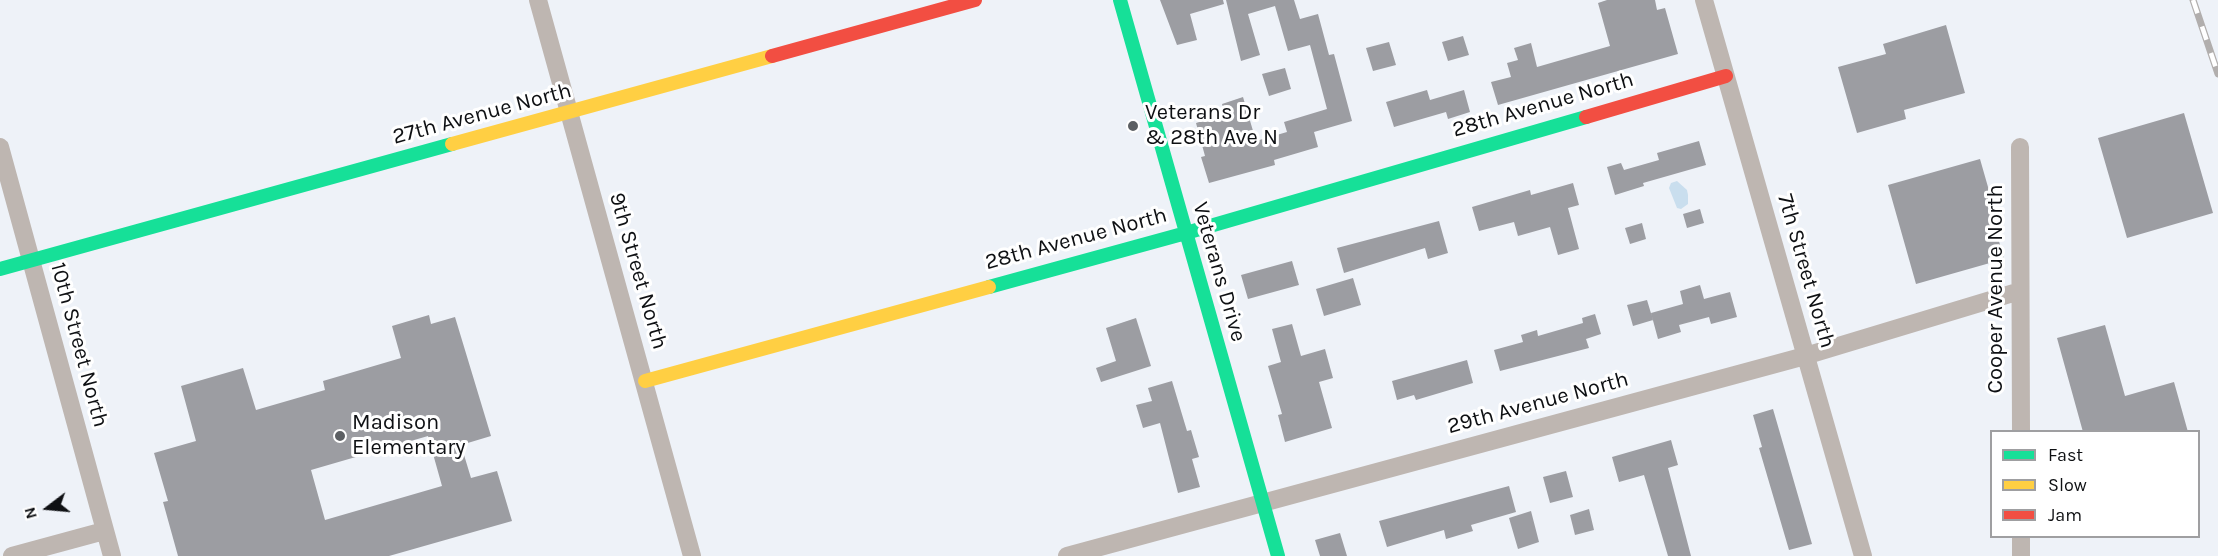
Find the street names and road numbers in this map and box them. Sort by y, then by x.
street label: 28th Avenue North [1449,67,1637,143]
street label: 27th Avenue North [390,77,574,151]
street label: Cooper Avenue North [1983,184,2009,394]
street label: 9th Street North [603,190,673,352]
street label: 7th Street North [1771,191,1841,351]
street label: Veterans Drive [1186,199,1252,345]
street label: 28th Avenue North [982,202,1170,276]
street label: 10th Street North [44,260,114,430]
street label: 29th Avenue North [1445,366,1631,440]

